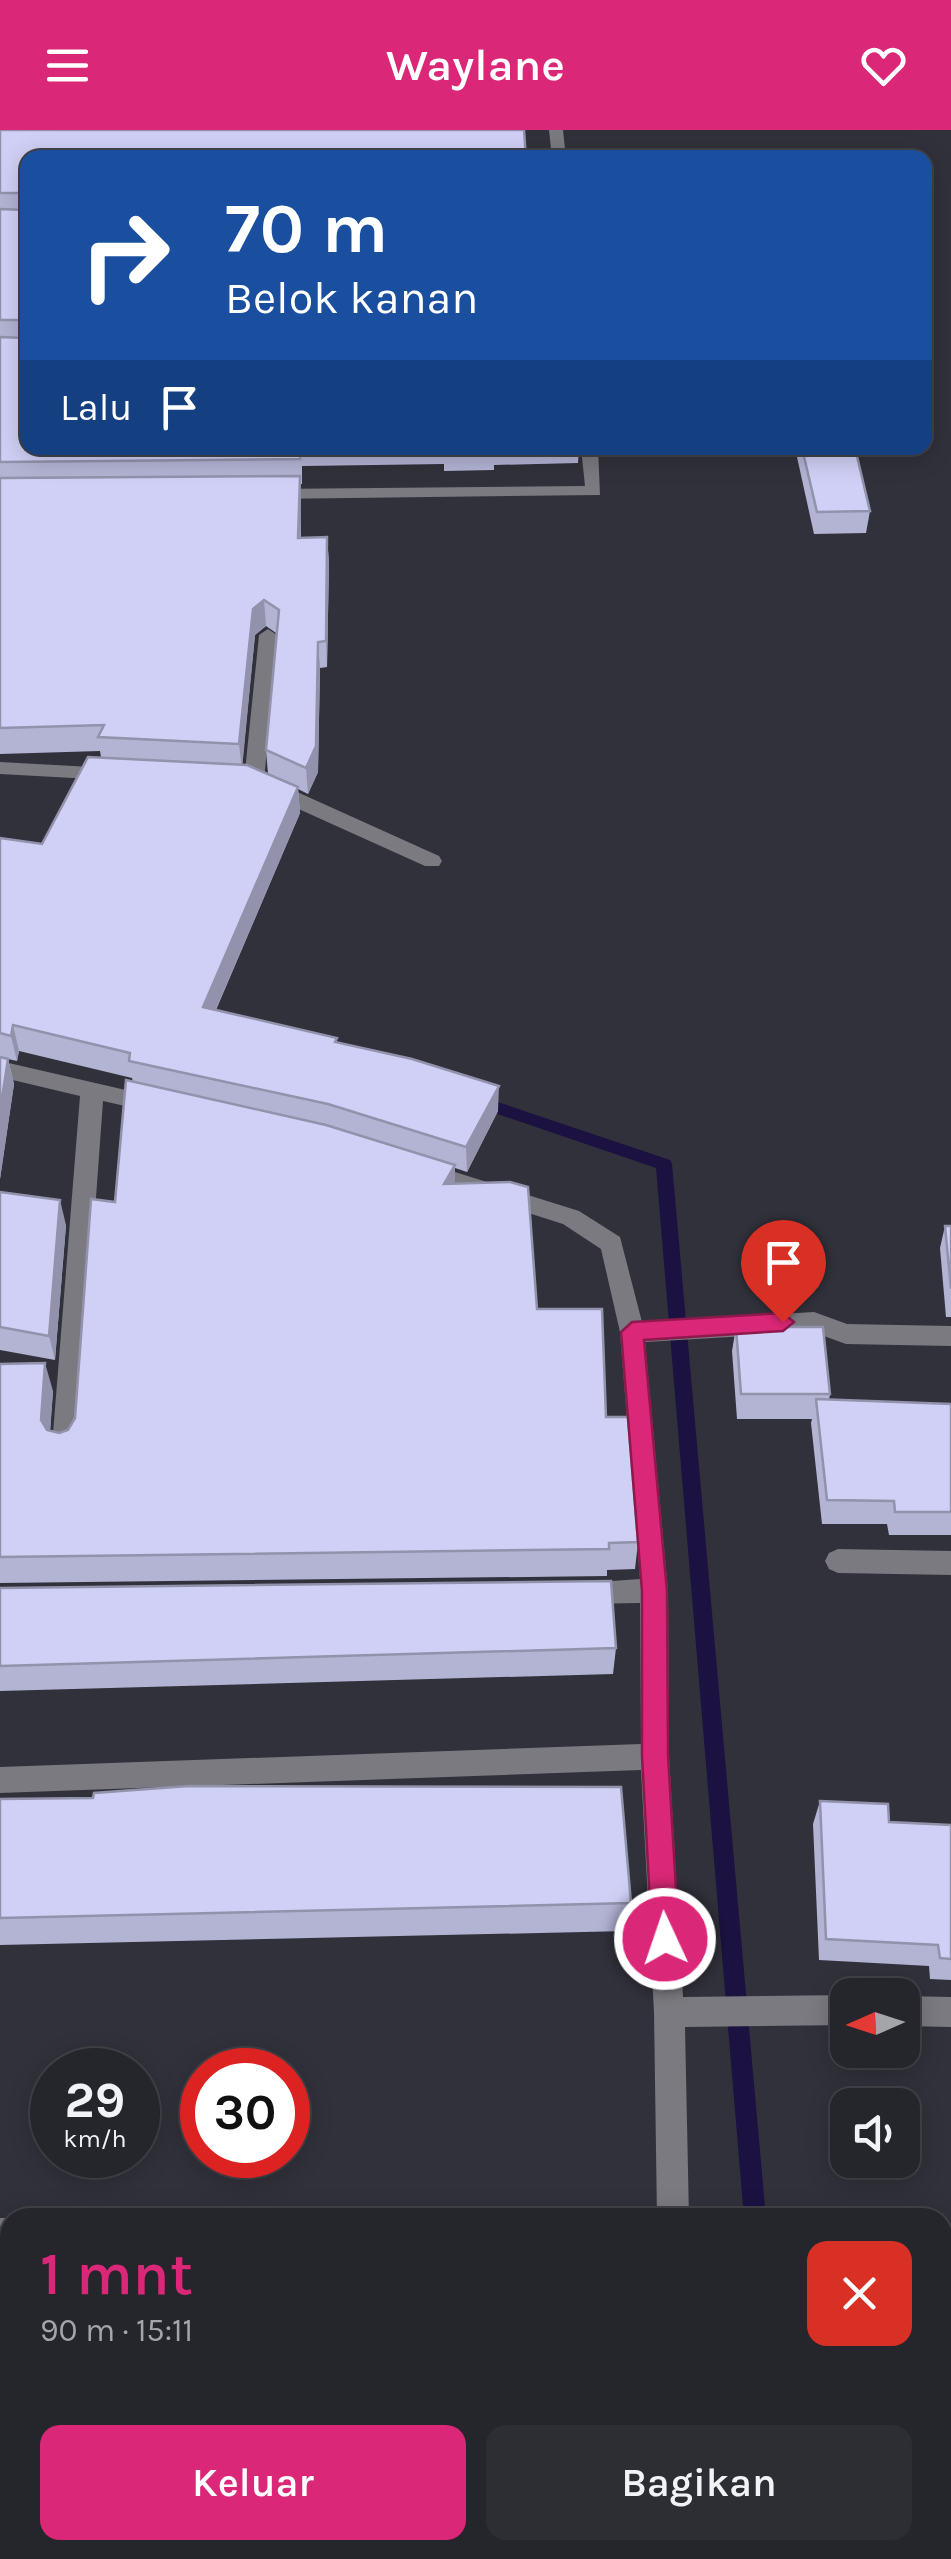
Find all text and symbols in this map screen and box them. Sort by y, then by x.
icon: menu [40,38,95,93]
icon: heart [856,38,911,93]
text: Waylane [386,39,565,91]
text: 70 m [225,188,388,270]
icon: right [60,190,190,320]
text: Belok kanan [225,272,479,324]
icon: arrive [152,380,207,435]
text: Lalu [60,385,132,430]
pin [741,1220,826,1323]
icon: arrive [756,1235,811,1290]
position arrow [613,1887,717,1991]
north arrow [830,1978,920,2068]
map controls [830,1978,920,2178]
speed limit sign: 30 [180,2048,310,2178]
text: 29 [65,2071,125,2130]
button: sound [830,2088,920,2178]
text: km/h [63,2124,127,2153]
text: 1 mnt [40,2239,193,2309]
button: close [807,2241,912,2346]
text: 90 m · 15:11 [40,2312,193,2349]
button: Keluar [40,2425,466,2540]
button: Bagikan [486,2425,912,2540]

